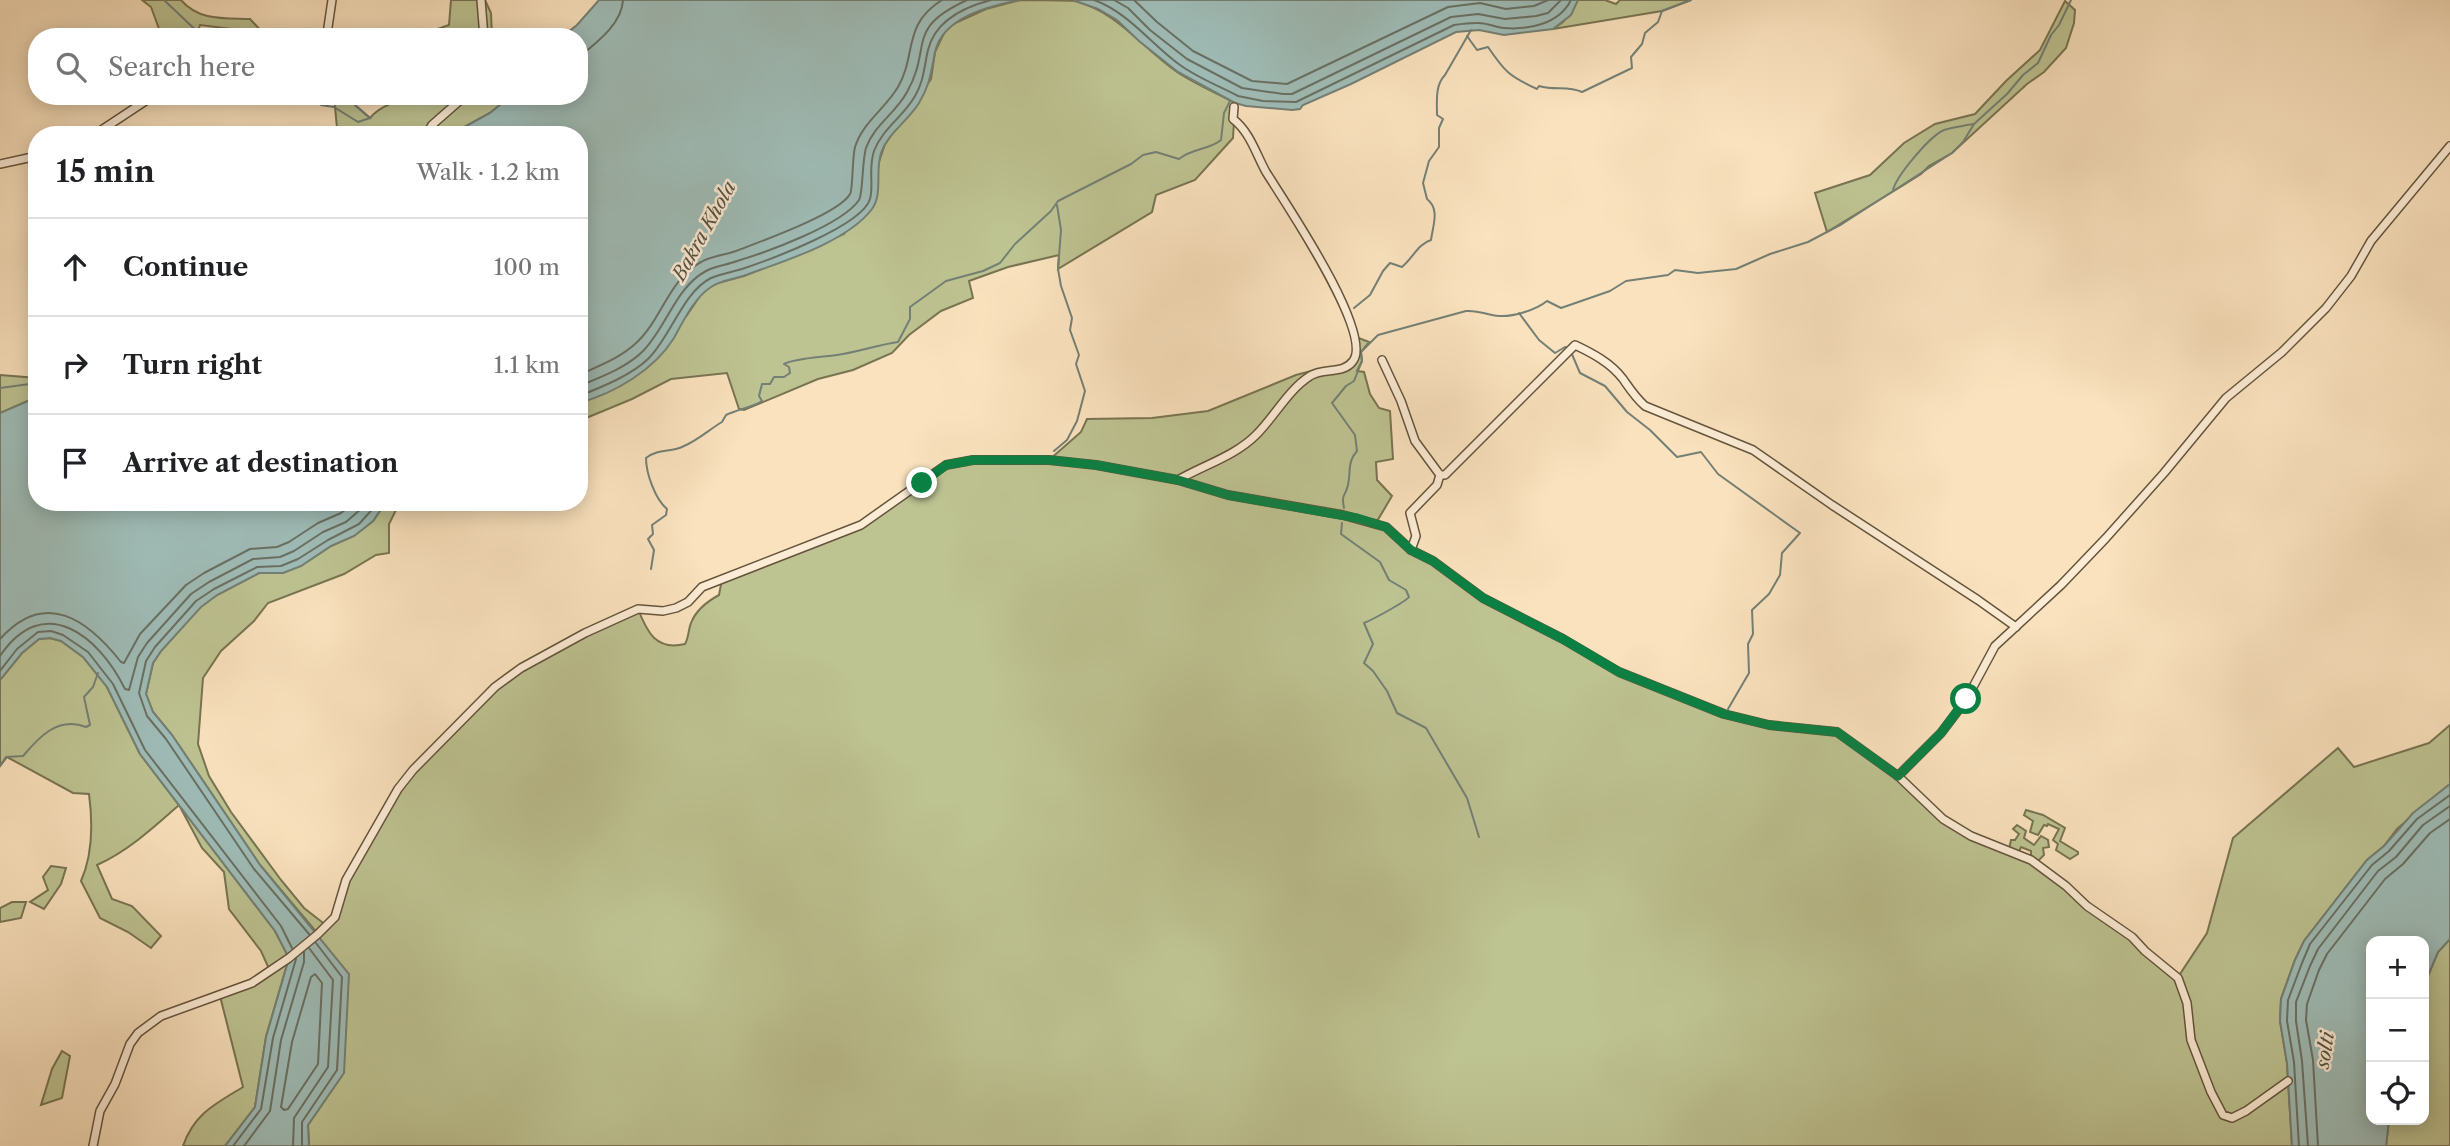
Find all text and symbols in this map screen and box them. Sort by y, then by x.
search box [28,28,588,105]
icon: search [52,48,90,86]
text: Search here [108,51,255,83]
text: 15 min [56,153,155,190]
text: Walk · 1.2 km [417,158,560,186]
water label: Bakra Khola [666,177,741,287]
icon: ahead [56,248,94,286]
text: Continue [123,251,248,283]
text: 100 m [494,253,560,281]
icon: right [56,346,94,384]
text: Turn right [123,349,262,381]
text: 1.1 km [494,351,560,379]
icon: arrive [56,444,94,482]
text: Arrive at destination [123,447,398,479]
route end [906,467,937,498]
route start [1950,683,1981,714]
map controls [2366,936,2429,1125]
button: + [2366,936,2429,999]
button: − [2366,999,2429,1062]
water label: solti [2311,1029,2339,1071]
button: locate [2366,1062,2429,1125]

